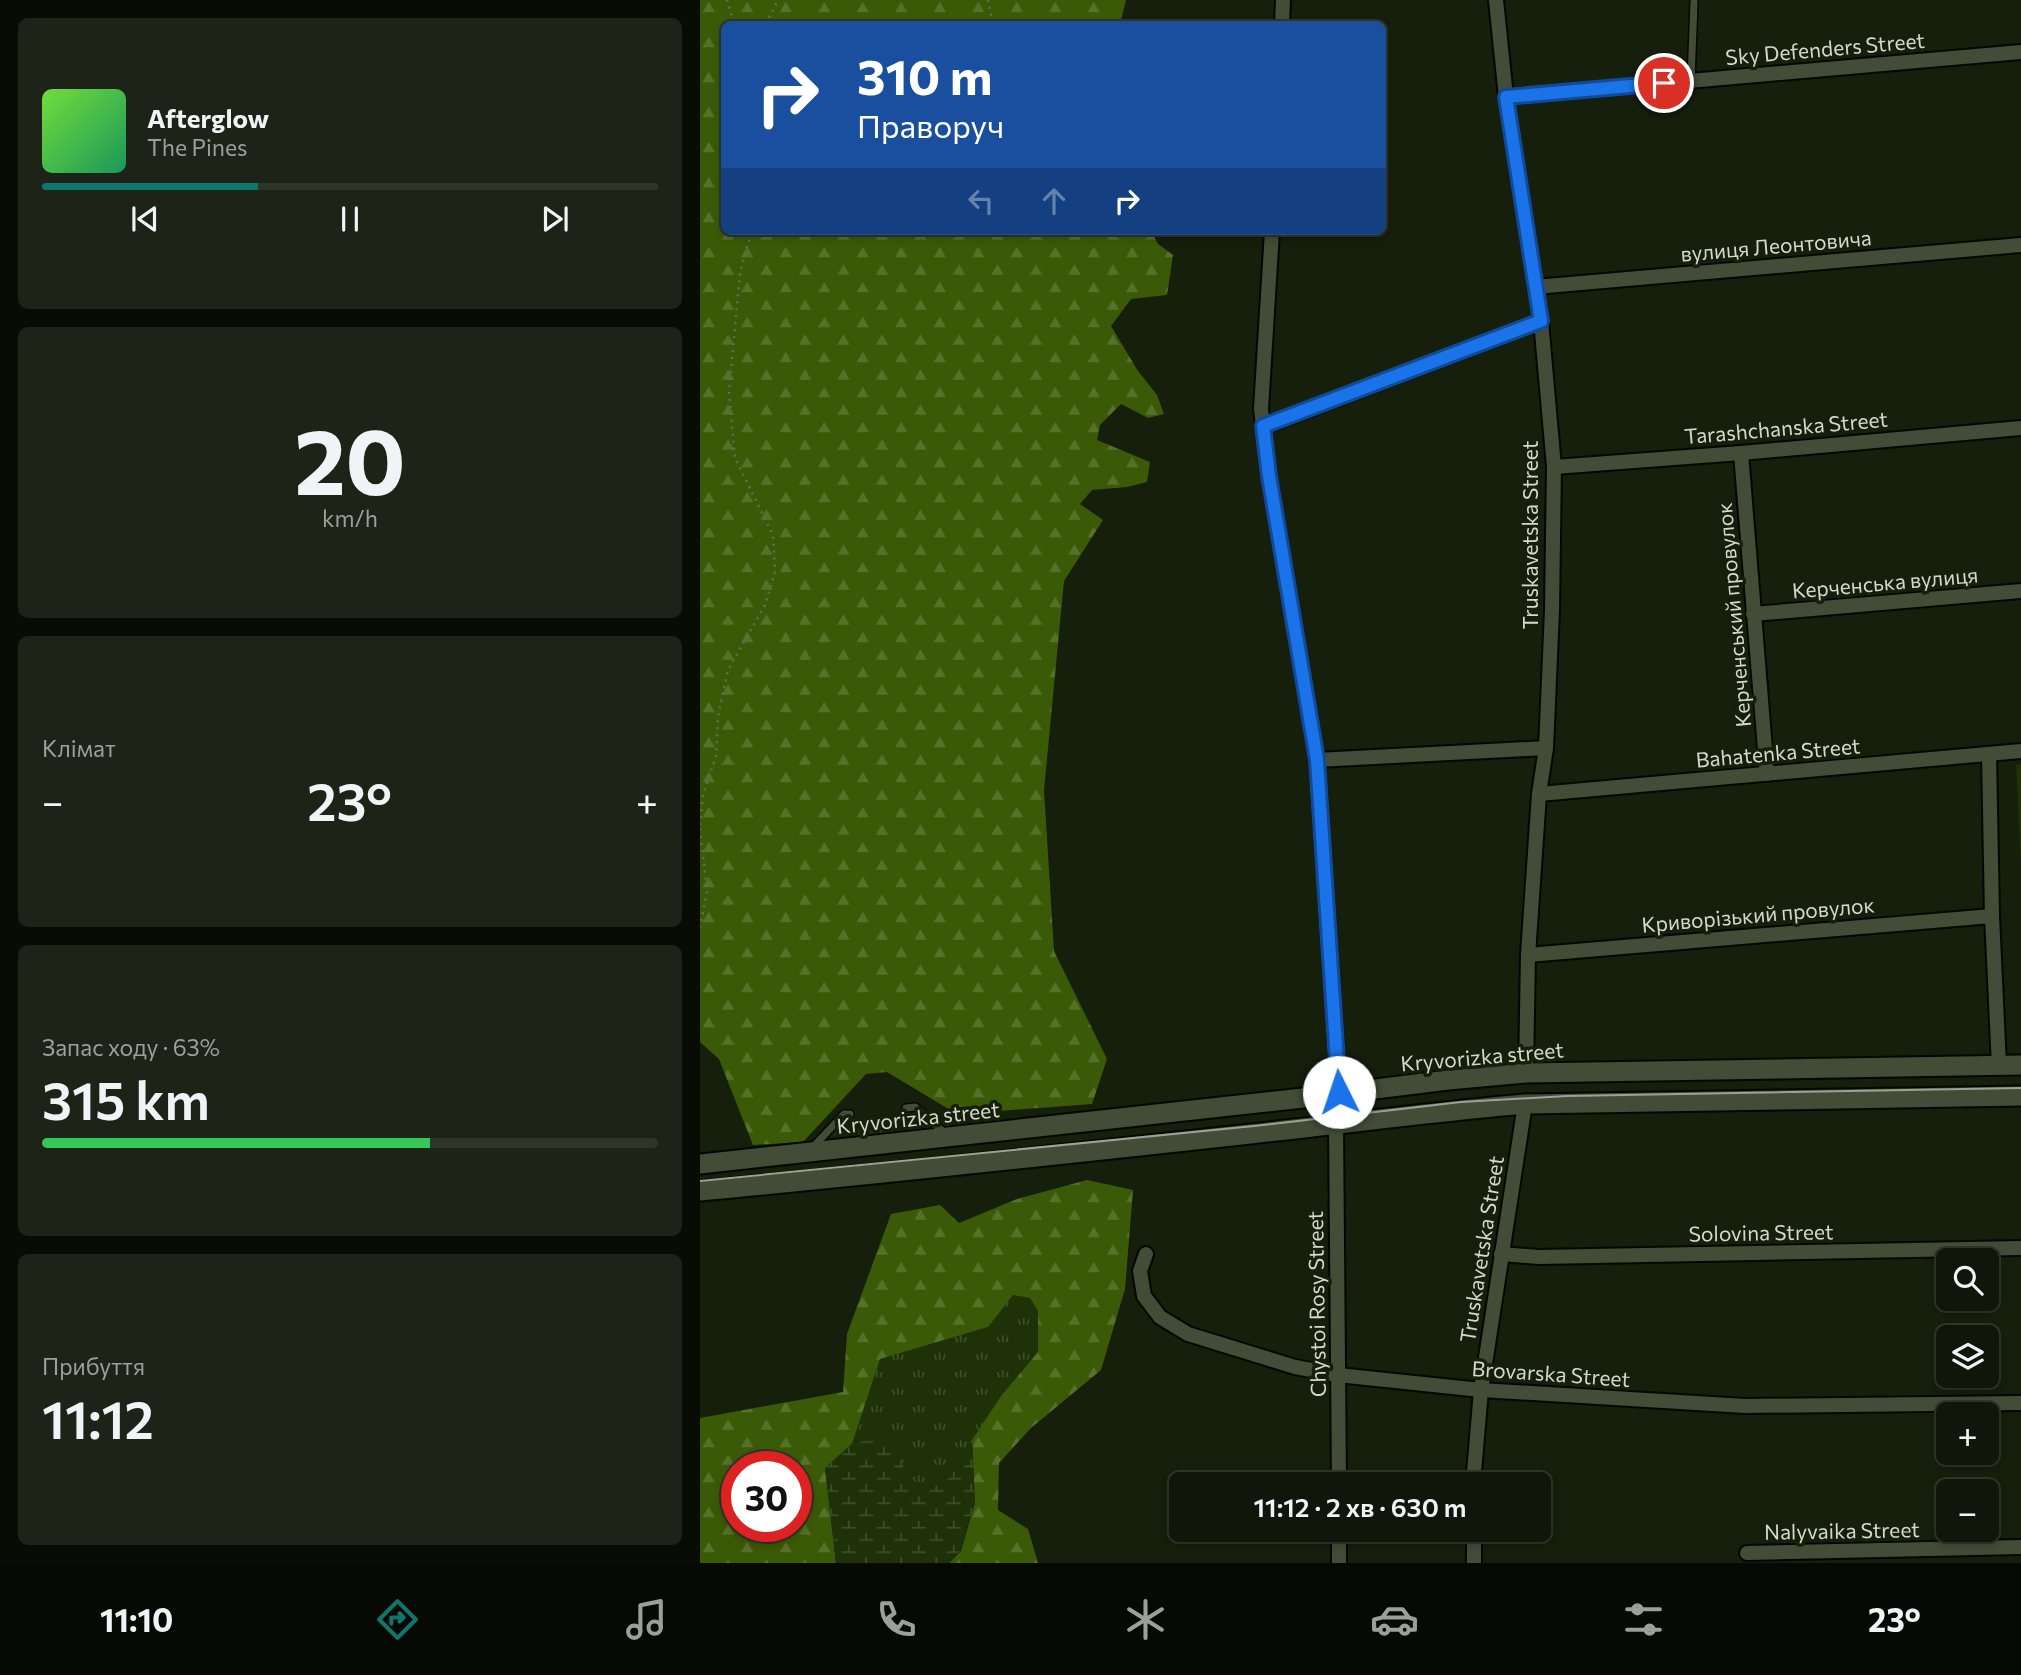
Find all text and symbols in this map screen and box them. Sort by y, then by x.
street label: Sky Defenders Street [1724,27,1926,69]
text: 310 m [857,45,992,105]
icon: right [742,49,833,140]
pin [1634,53,1694,113]
icon: arrive [1645,64,1683,102]
text: Afterglow [147,102,269,133]
text: Праворуч [857,105,1004,145]
text: The Pines [147,133,248,161]
icon: left [962,182,1000,220]
icon: ahead [1035,182,1073,220]
icon: right [1108,182,1146,220]
icon: previous [126,200,164,238]
icon: pause [331,200,369,238]
icon: next [536,200,574,238]
street label: вулиця Леонтовича [1679,224,1873,266]
text: 20 [294,402,406,514]
street label: Tarashchanska Street [1683,406,1889,448]
street label: Truskavetska Street [1517,441,1542,629]
street label: Керченський провулок [1711,502,1755,728]
text: km/h [322,504,378,532]
street label: Керченська вулиця [1791,561,1979,603]
street label: Bahatenka Street [1695,732,1861,772]
text: Клімат [42,734,116,762]
text: 23° [307,768,392,832]
text: − [42,777,64,824]
text: + [636,777,658,824]
street label: Криворізький провулок [1640,891,1876,937]
text: Запас ходу · 63% [42,1033,220,1061]
street label: Kryvorizka street [1399,1036,1565,1076]
position arrow [1302,1055,1376,1129]
text: 315 km [42,1067,210,1131]
street label: Kryvorizka street [835,1096,1001,1138]
street label: Truskavetska Street [1454,1154,1508,1344]
street label: Chystoi Rosy Street [1302,1211,1330,1397]
street label: Solovina Street [1688,1218,1834,1246]
map controls [1936,1248,1999,1542]
button: search [1936,1248,1999,1311]
button: layers [1936,1325,1999,1388]
text: Прибуття [42,1352,145,1380]
street label: Brovarska Street [1471,1355,1631,1391]
text: 11:12 [42,1386,154,1450]
button: + [1936,1402,1999,1465]
speed limit sign: 30 [721,1451,812,1542]
button: − [1936,1479,1999,1542]
text: 11:12 · 2 хв · 630 m [1254,1491,1466,1522]
street label: Nalyvaika Street [1764,1516,1920,1544]
icon: directions [373,1595,422,1644]
icon: music [622,1595,671,1644]
icon: phone [872,1595,921,1644]
icon: climate [1121,1595,1170,1644]
icon: car [1370,1595,1419,1644]
icon: filters [1619,1595,1668,1644]
text: 11:10 [100,1599,173,1639]
text: 23° [1868,1599,1921,1639]

